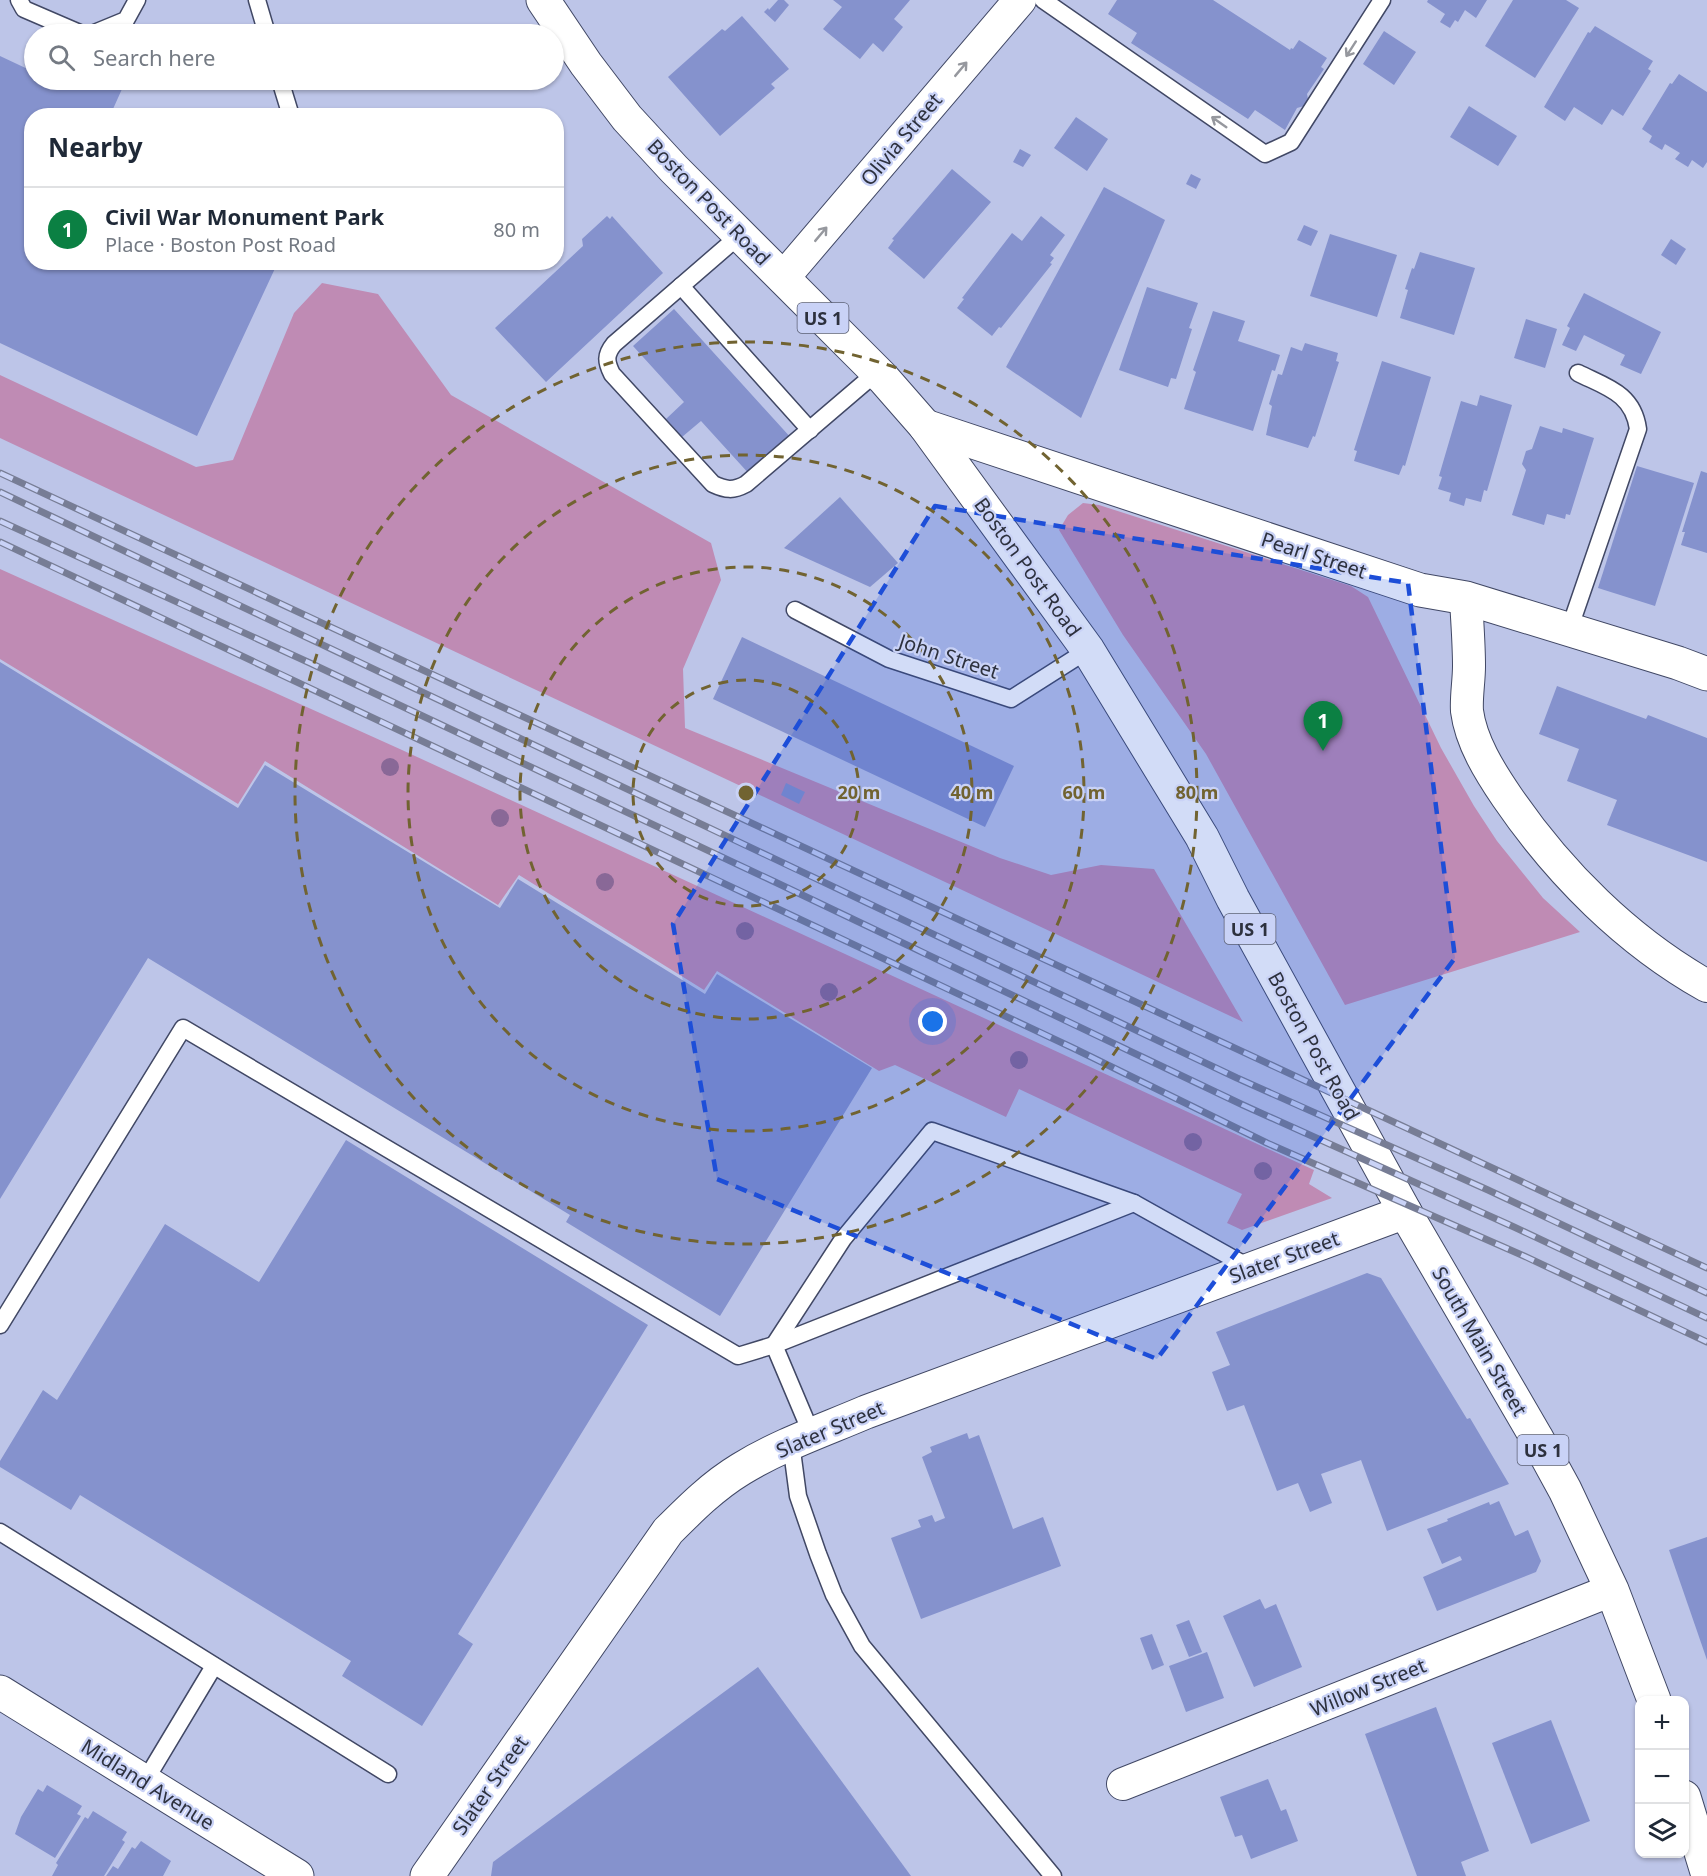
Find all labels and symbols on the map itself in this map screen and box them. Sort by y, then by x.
one-way arrow [1344,40,1356,57]
one-way arrow [954,61,967,77]
street label: Olivia Street [854,87,948,191]
one-way arrow [1211,116,1228,128]
street label: Boston Post Road [642,133,776,271]
one-way arrow [814,226,827,242]
road number: US 1 [798,303,848,333]
street label: Boston Post Road [968,492,1088,642]
street label: Pearl Street [1258,525,1370,585]
street label: John Street [894,627,1002,685]
pin: 1 [1304,702,1342,751]
text: 20 m [838,780,880,804]
text: 40 m [951,780,993,804]
text: 60 m [1063,780,1105,804]
text: 80 m [1176,780,1218,804]
centre of rings [736,783,756,803]
road number: US 1 [1224,914,1276,944]
street label: Boston Post Road [1262,967,1366,1125]
your location [918,1007,947,1036]
street label: Slater Street [1225,1225,1343,1289]
street label: South Main Street [1426,1261,1534,1421]
street label: Slater Street [772,1394,888,1464]
road number: US 1 [1518,1435,1568,1465]
street label: Willow Street [1306,1652,1430,1722]
street label: Slater Street [446,1730,534,1840]
street label: Midland Avenue [76,1732,220,1836]

